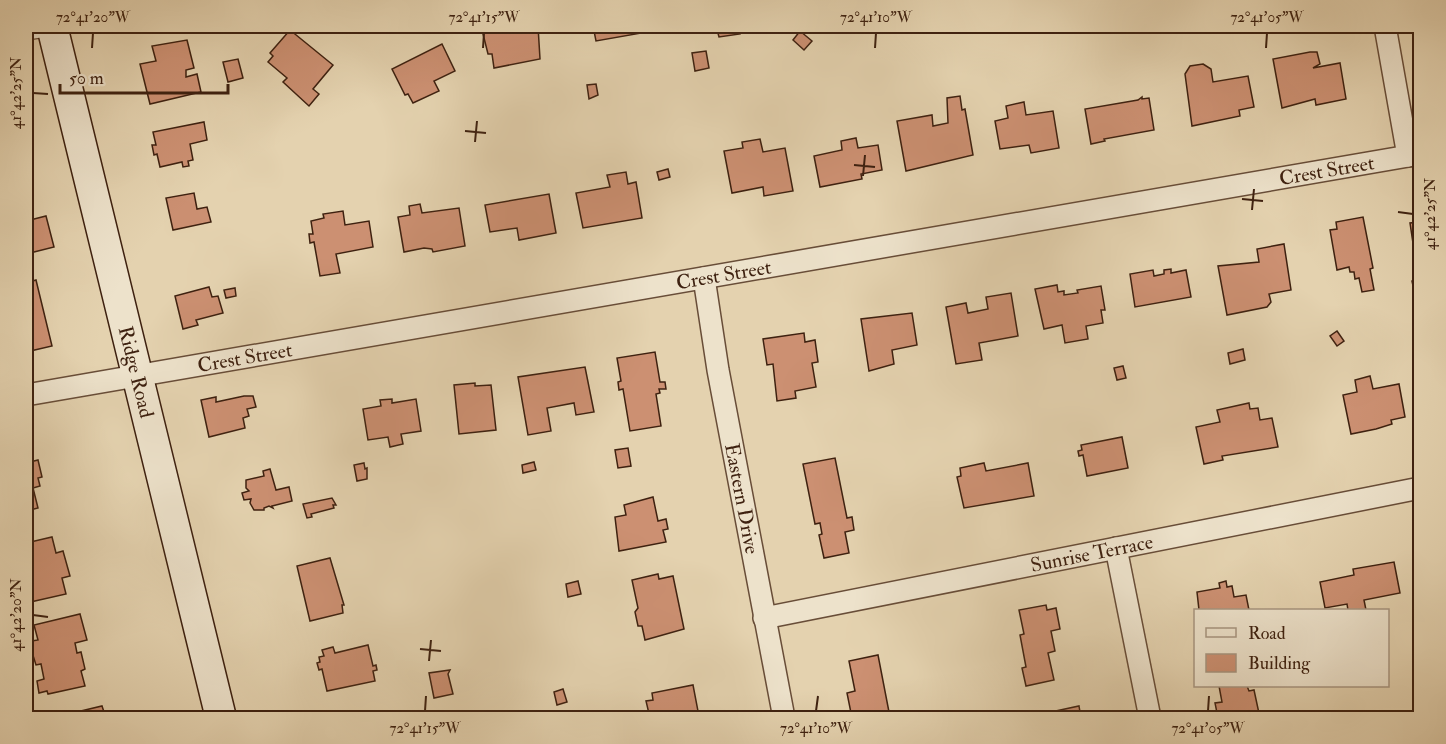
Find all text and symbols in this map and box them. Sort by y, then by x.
text: 72°41'20"W [56,8,131,27]
text: 72°41'15"W [449,8,520,27]
text: 72°41'10"W [840,8,913,27]
text: 72°41'05"W [1230,8,1304,27]
text: 41°42'25"N [7,56,26,129]
scale bar [60,57,228,95]
text: 50 m [69,67,104,90]
street label: Crest Street [1277,150,1377,191]
text: 41°42'25"N [1421,177,1440,250]
street label: Crest Street [674,254,774,295]
street label: Ridge Road [113,323,160,420]
street label: Crest Street [195,337,295,378]
street label: Eastern Drive [720,441,765,556]
street label: Sunrise Terrace [1028,529,1155,577]
text: 41°42'20"N [7,578,26,652]
legend [1194,609,1389,687]
text: Road [1248,622,1286,645]
text: Building [1248,652,1311,675]
text: 72°41'15"W [390,719,461,738]
text: 72°41'10"W [780,719,853,738]
text: 72°41'05"W [1171,719,1245,738]

